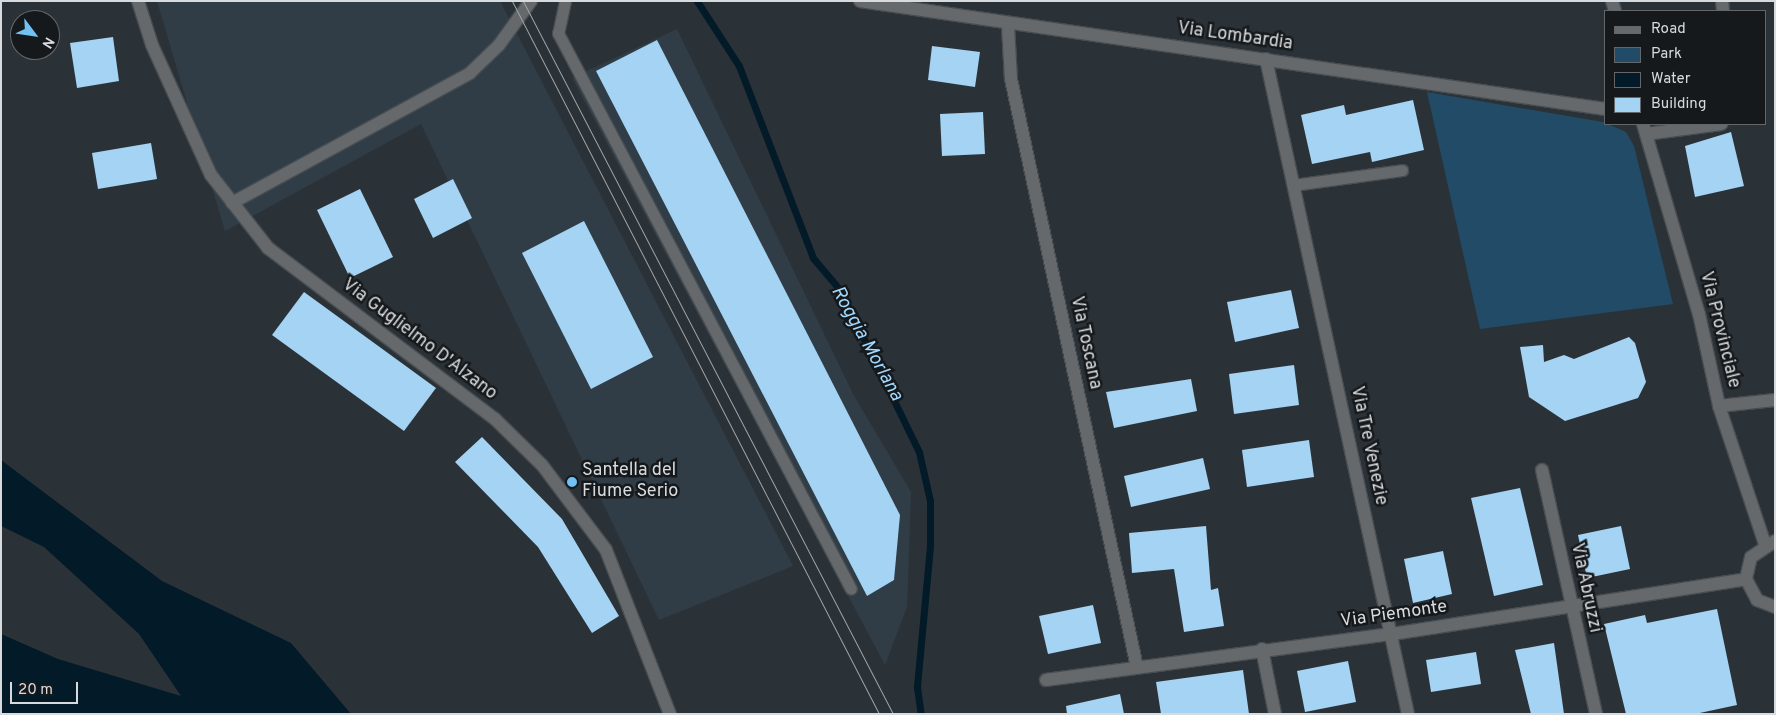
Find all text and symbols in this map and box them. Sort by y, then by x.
north arrow [10,10,60,60]
legend [1604,10,1766,125]
street label: Via Lombardia [1176,18,1294,56]
text: Road [1651,20,1686,39]
text: N [38,34,57,51]
text: Park [1651,45,1682,64]
text: Water [1651,70,1690,89]
text: Building [1651,95,1706,114]
street label: Via Provinciale [1694,269,1744,391]
street label: Via Guglielmo D'Alzano [337,275,501,405]
water label: Roggia Morlana [825,283,907,405]
street label: Via Toscana [1065,294,1105,392]
street label: Via Tre Venezie [1345,384,1391,508]
place label: Santella del Fiume Serio [582,461,678,504]
marker: Santella del Fiume Serio [566,476,578,488]
street label: Via Abruzzi [1565,541,1605,635]
street label: Via Piemonte [1339,597,1449,633]
scale bar [12,672,80,704]
text: 20 m [18,681,53,700]

